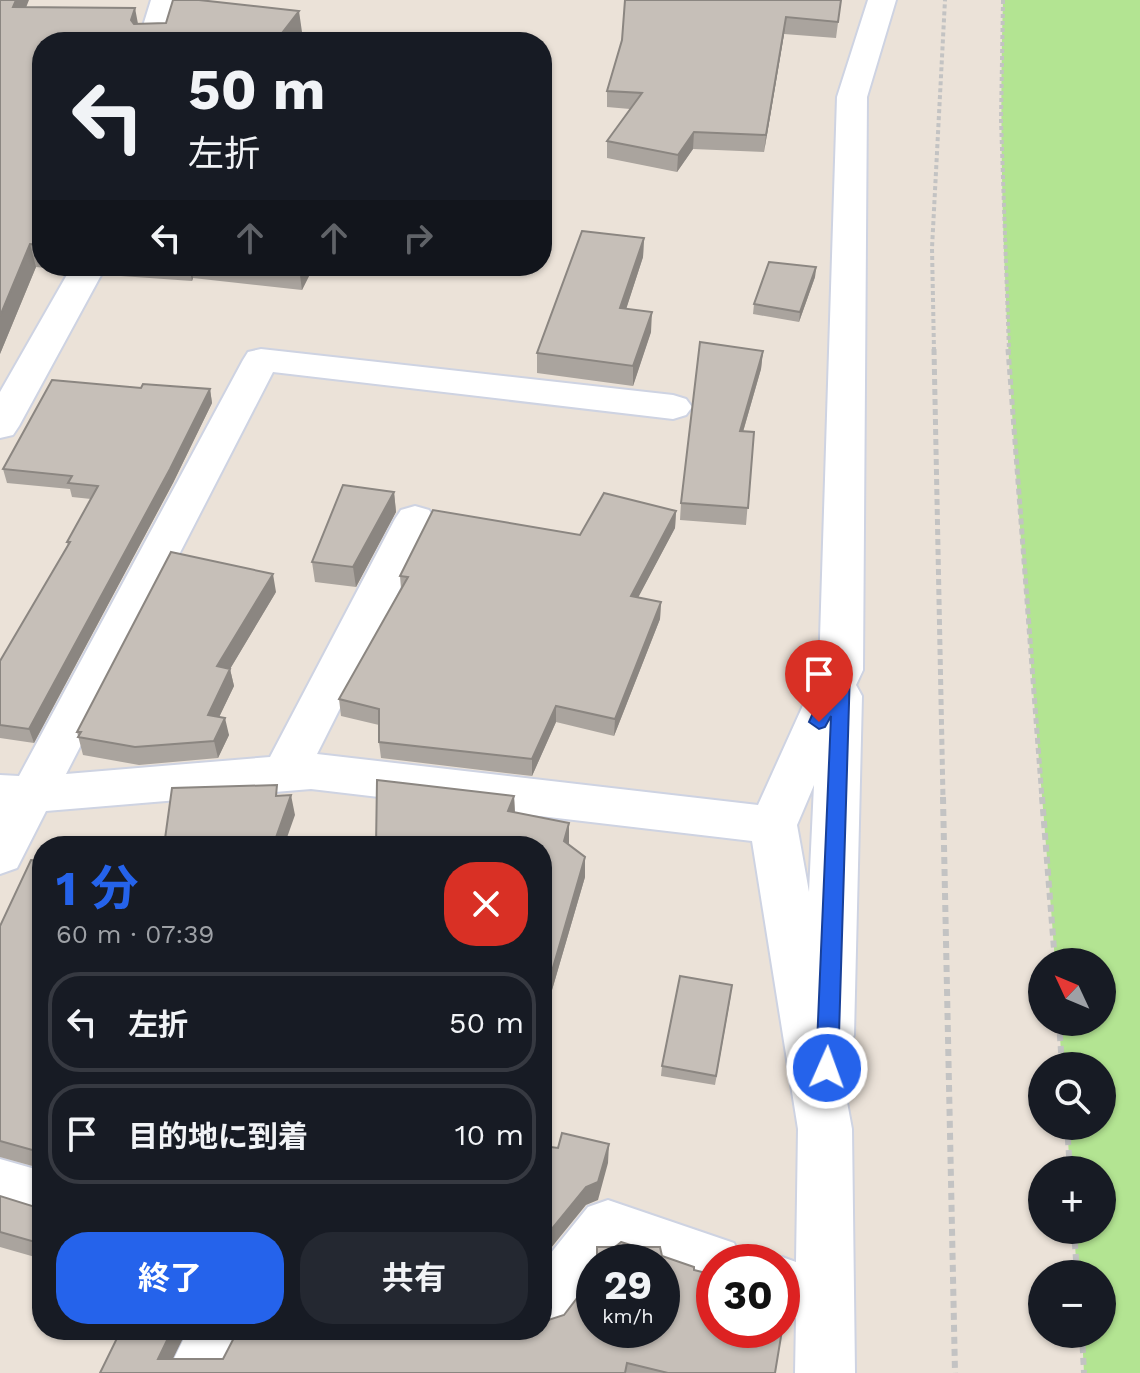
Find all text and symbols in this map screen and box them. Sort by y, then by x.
text: 50 m [188,57,325,123]
icon: left [56,64,160,168]
text: 左折 [188,133,260,175]
icon: left [144,216,188,260]
icon: ahead [228,216,272,260]
icon: ahead [312,216,356,260]
icon: right [396,216,440,260]
pin [785,640,853,722]
icon: arrive [797,652,841,696]
text: 1 分 [56,860,138,917]
button: close [444,862,528,946]
text: 60 m · 07:39 [56,919,214,949]
north arrow [1028,948,1116,1036]
map controls [1028,948,1116,1348]
icon: left [60,1000,104,1044]
text: 50 m [449,1005,524,1040]
text: 左折 [128,1007,188,1042]
position arrow [785,1026,869,1110]
button: search [1028,1052,1116,1140]
icon: arrive [60,1112,104,1156]
text: 10 m [455,1117,524,1152]
text: 目的地に到着 [128,1119,308,1154]
button: + [1028,1156,1116,1244]
button: 終了 [56,1232,284,1324]
button: 共有 [300,1232,528,1324]
speed limit sign: 30 [696,1244,800,1348]
button: − [1028,1260,1116,1348]
text: 29 [604,1262,652,1309]
text: km/h [602,1304,654,1328]

